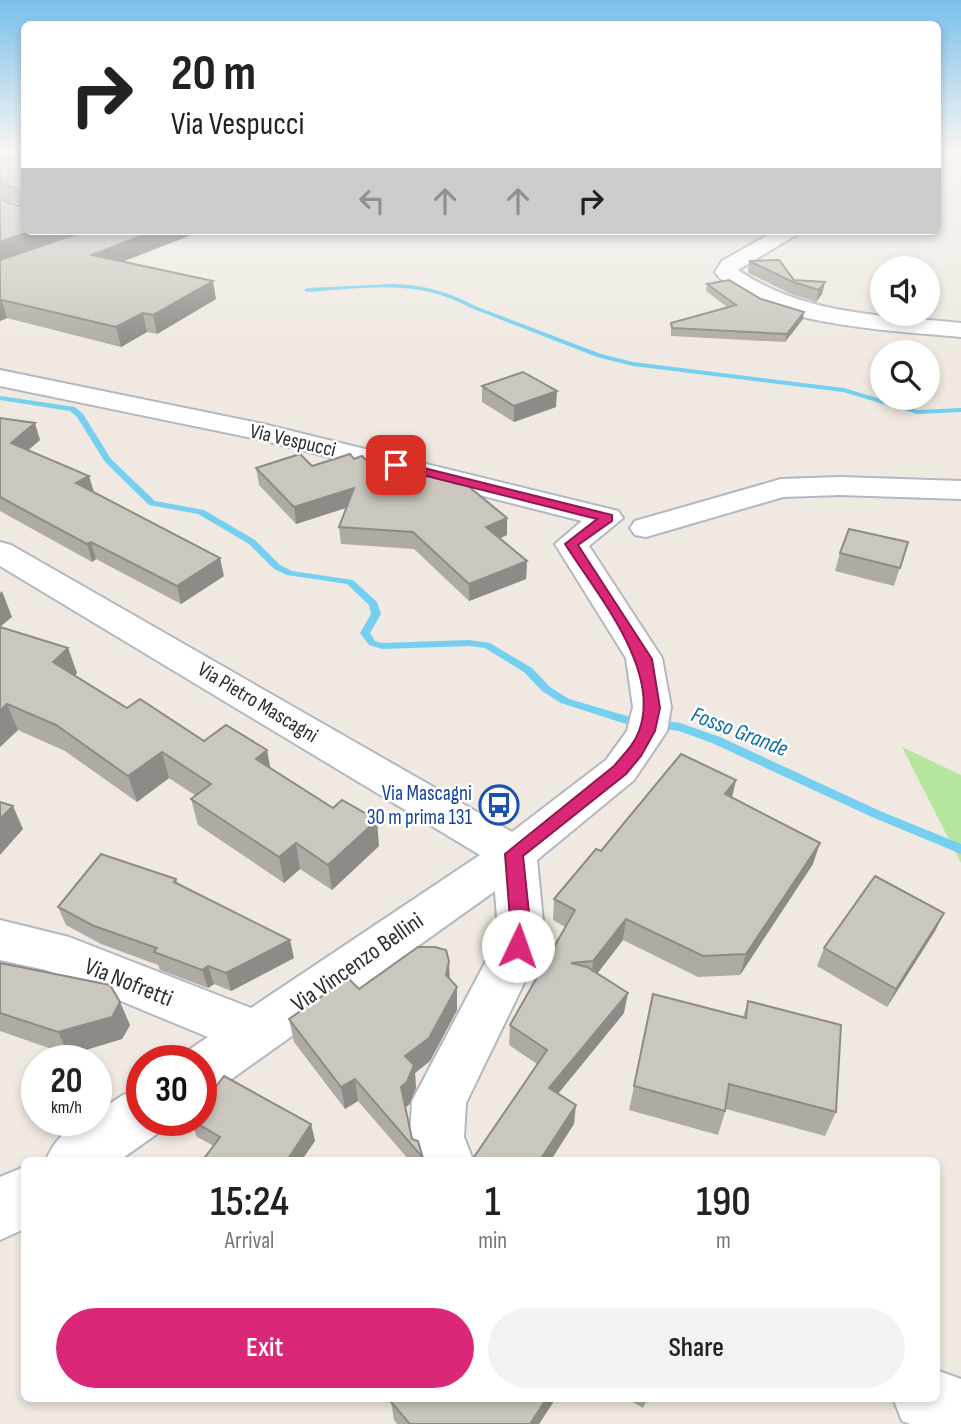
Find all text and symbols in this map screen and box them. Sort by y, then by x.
text: 20 m [171,45,256,104]
icon: right [56,49,147,140]
text: Via Vespucci [171,105,305,144]
icon: left [353,182,391,220]
icon: ahead [426,182,464,220]
icon: ahead [499,182,537,220]
icon: right [572,182,610,220]
map controls [870,256,940,410]
button: sound [870,256,940,326]
button: search [870,340,940,410]
street label: Via Vespucci [247,418,338,463]
pin [366,435,426,495]
icon: arrive [377,446,415,484]
street label: Via Pietro Mascagni [193,657,322,748]
water label: Fosso Grande [687,701,792,763]
place label: Via Mascagni 30 m prima 131 [367,781,473,830]
bus stop icon: Via Mascagni 30 m prima 131 [478,784,520,826]
street label: Via Vincenzo Bellini [286,906,429,1019]
position arrow [481,909,555,983]
street label: Via Nofretti [80,952,177,1013]
speed limit sign: 30 [126,1045,217,1136]
text: 20 [51,1060,83,1103]
text: km/h [51,1097,82,1118]
text: 15:24 [210,1177,289,1228]
text: 1 [485,1177,500,1228]
text: 190 [696,1177,751,1228]
text: Arrival [225,1227,274,1255]
text: min [478,1227,507,1255]
text: m [716,1227,731,1255]
button: Exit [56,1308,474,1388]
button: Share [488,1308,905,1388]

